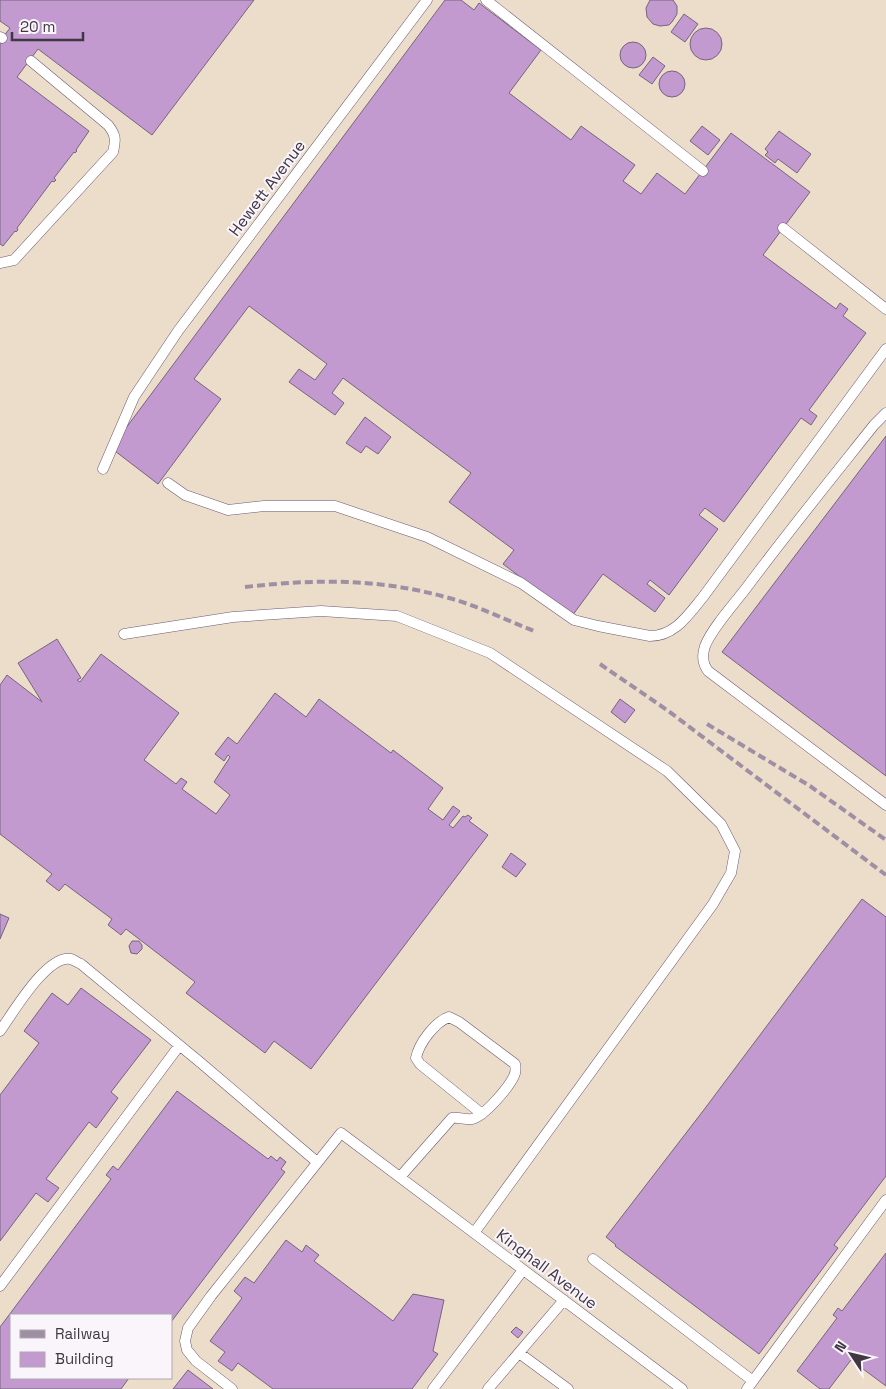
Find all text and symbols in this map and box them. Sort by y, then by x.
scale bar [12,10,84,42]
text: 20 m [20,17,55,36]
street label: Hewett Avenue [224,136,310,240]
street label: Kinghall Avenue [492,1224,602,1314]
legend [10,1314,172,1379]
text: Railway [55,1324,110,1343]
north arrow [826,1329,876,1379]
text: N [830,1338,850,1356]
text: Building [55,1349,114,1368]

